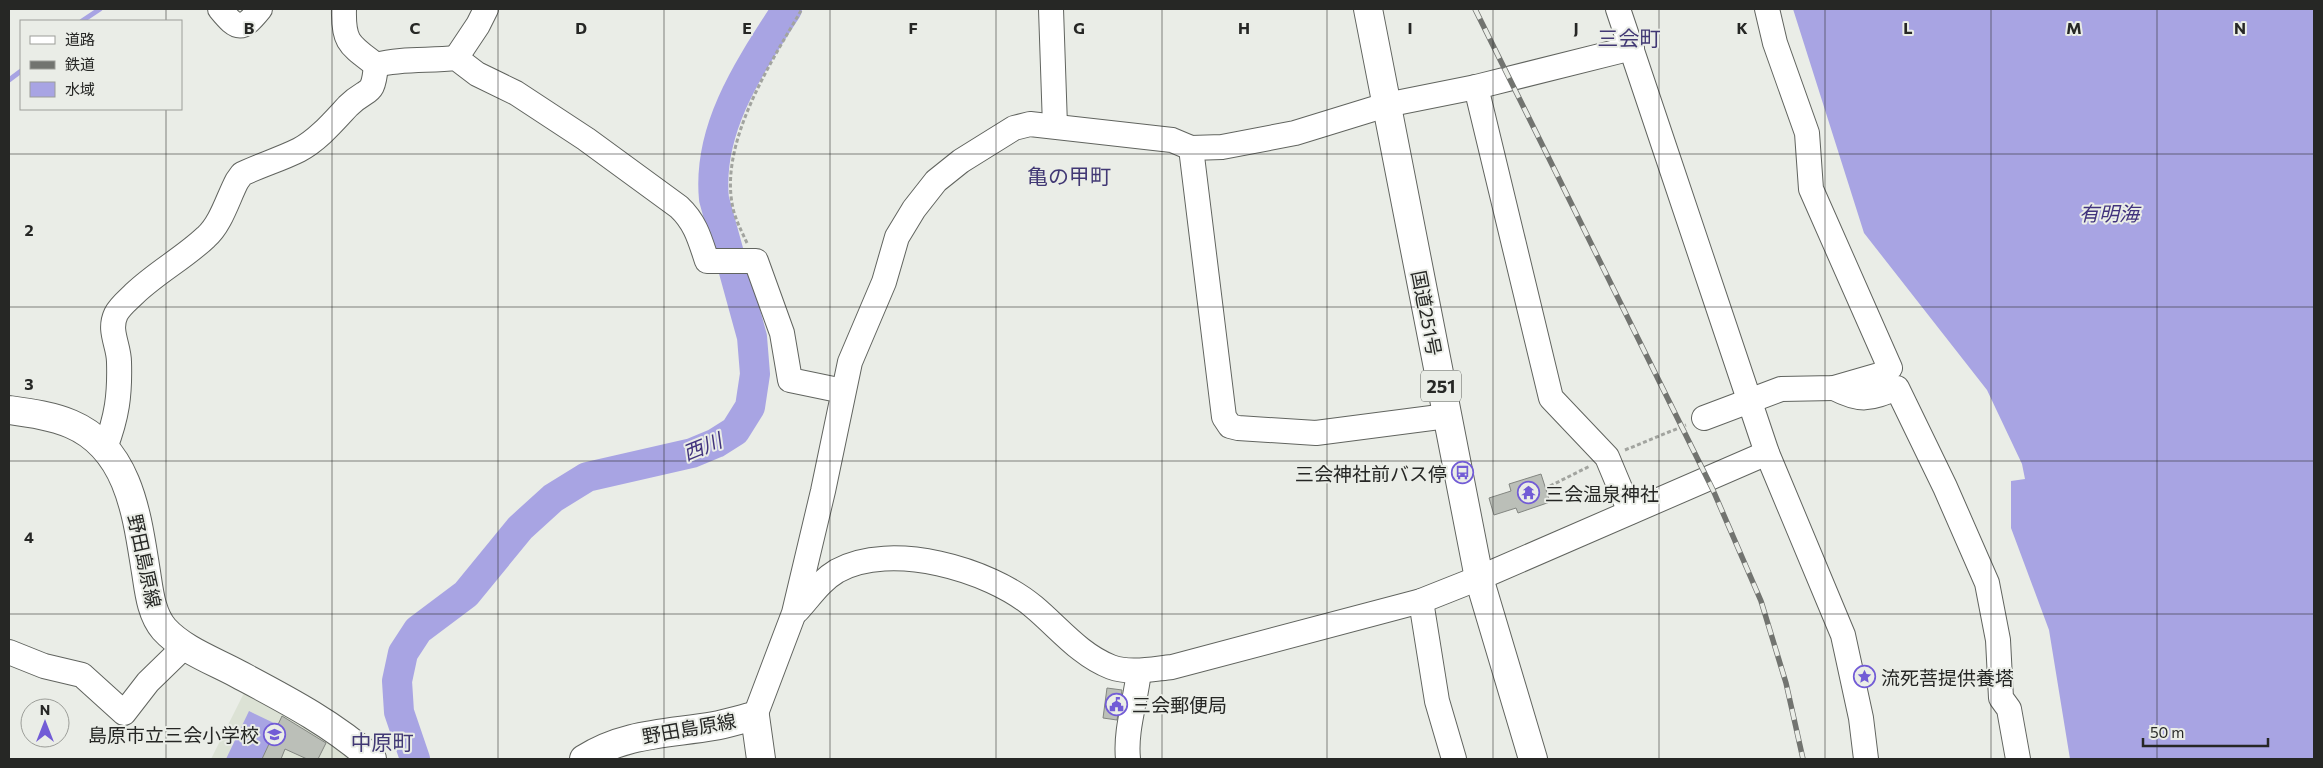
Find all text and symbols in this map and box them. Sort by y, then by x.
text: B [244,18,255,37]
text: C [410,18,421,37]
text: D [575,18,587,37]
text: E [742,18,752,37]
text: F [908,18,918,37]
text: G [1073,18,1085,37]
text: H [1238,18,1250,37]
text: I [1407,18,1413,37]
text: J [1573,18,1579,37]
text: K [1736,18,1748,37]
text: L [1903,18,1913,37]
text: M [2066,18,2082,37]
text: N [2234,18,2246,37]
legend [20,20,182,110]
district label: 三会町 [1598,25,1661,50]
text: 道路 [65,30,95,48]
text: 鉄道 [65,55,95,73]
text: 水域 [65,80,95,98]
district label: 亀の甲町 [1027,163,1111,188]
water label: 有明海 [2079,201,2142,225]
text: 2 [24,220,34,239]
street label: 国道251号 [1407,268,1447,358]
road number: 251 [1421,371,1461,402]
text: 3 [24,374,34,393]
water label: 西川 [679,427,727,465]
bus stop icon: 三会神社前バス停 [1451,461,1475,485]
place label: 三会神社前バス停 [1295,462,1447,485]
temple icon: 三会温泉神社 [1517,481,1541,505]
place label: 三会温泉神社 [1545,482,1659,505]
street label: 野田島原線 [124,512,166,610]
text: 4 [24,527,34,546]
place icon: 流死菩提供養塔 [1853,665,1877,689]
place label: 流死菩提供養塔 [1881,666,2014,689]
public building icon: 三会郵便局 [1104,692,1128,716]
place label: 三会郵便局 [1132,693,1227,716]
north arrow [20,698,70,748]
text: N [40,701,50,718]
street label: 野田島原線 [640,708,738,748]
scale bar [2143,716,2268,748]
school or university icon: 島原市立三会小学校 [263,722,287,746]
place label: 島原市立三会小学校 [88,723,259,746]
text: 50 m [2150,723,2184,741]
district label: 中原町 [351,729,414,754]

